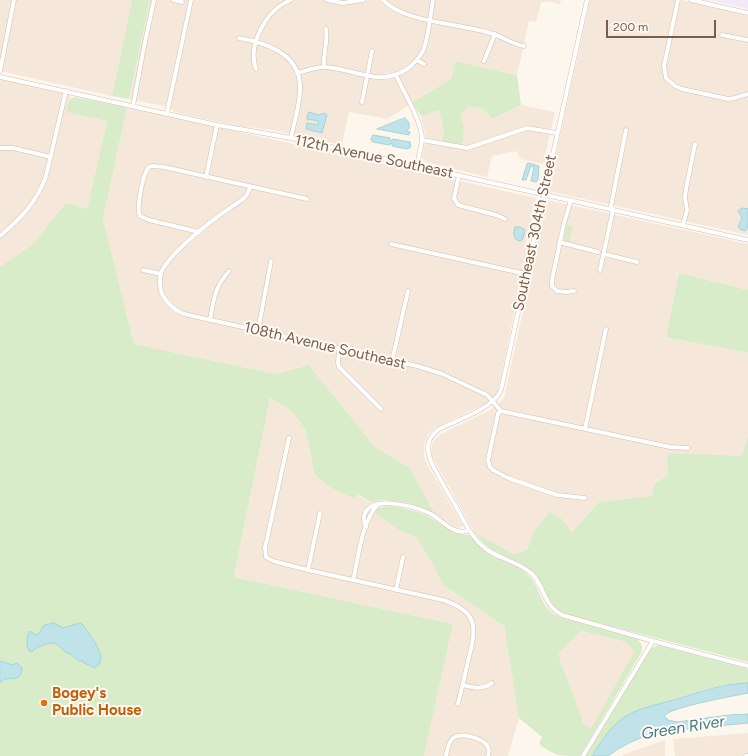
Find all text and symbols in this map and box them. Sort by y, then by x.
scale bar [608,12,718,38]
text: 200 m [613,20,648,34]
street label: 112th Avenue Southeast [293,131,455,183]
street label: Southeast 304th Street [510,153,560,313]
street label: 108th Avenue Southeast [242,319,408,373]
place label: Bogey's Public House [52,685,142,720]
marker: Bogey's Public House [39,698,49,708]
water label: Green River [640,712,726,744]

